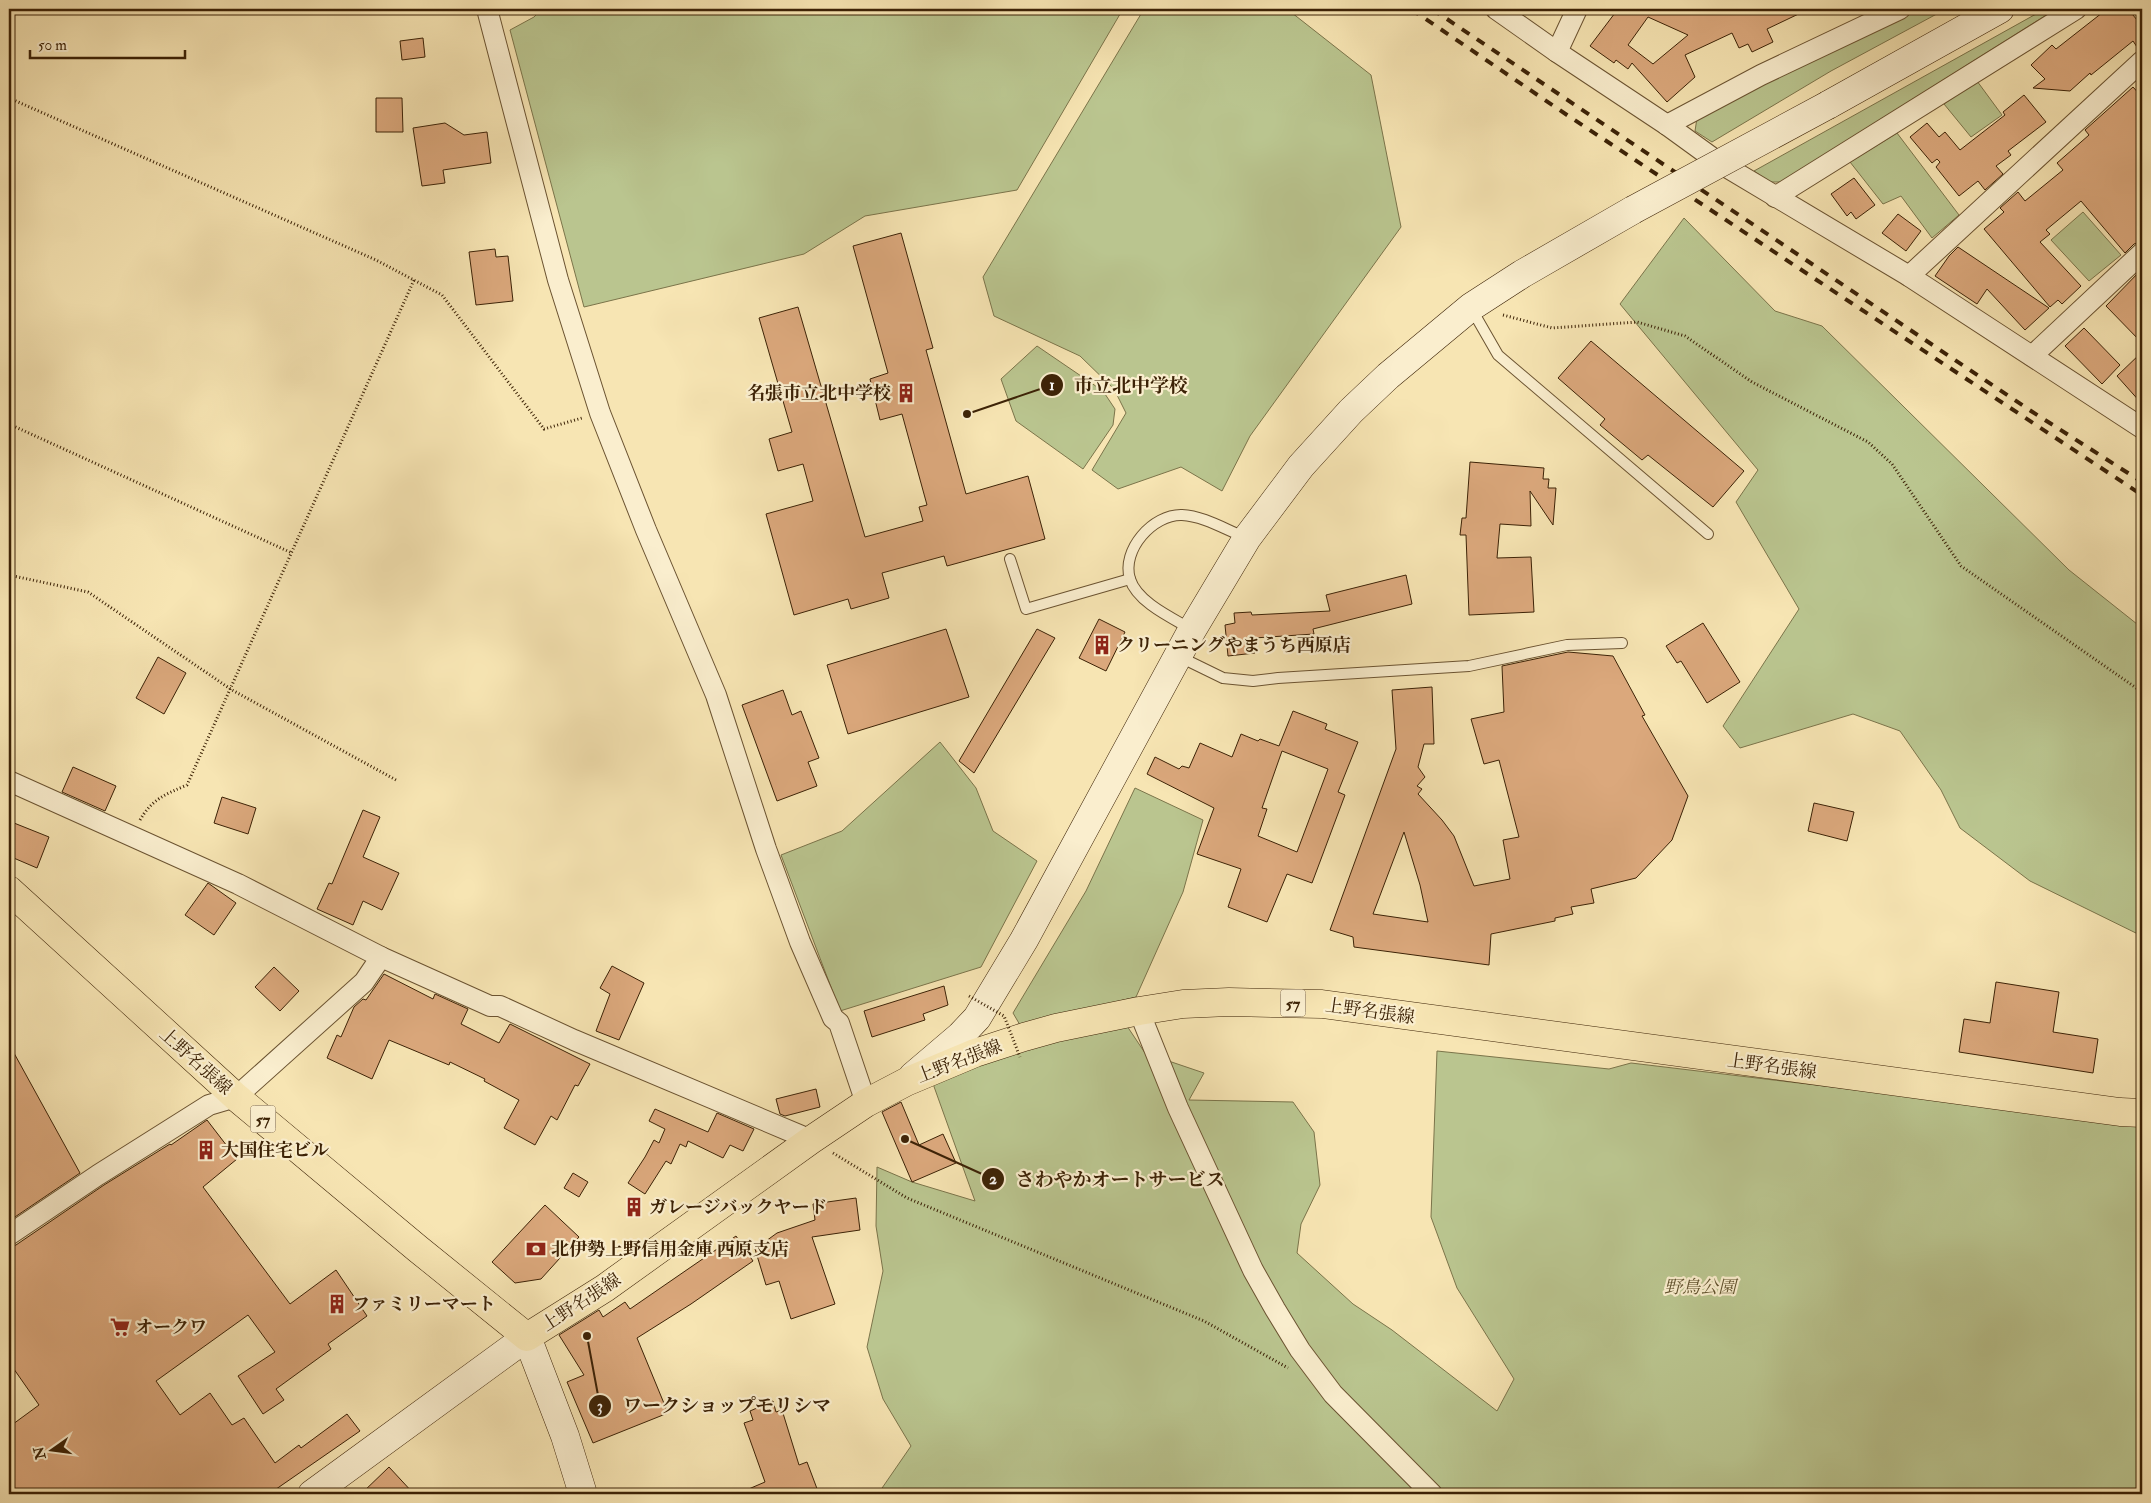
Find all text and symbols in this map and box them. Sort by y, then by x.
scale bar [30,28,185,60]
text: 50 m [38,36,67,55]
callout: 市立北中学校 [1039,368,1198,402]
text: 市立北中学校 [1074,374,1188,398]
text: 1 [1049,376,1055,395]
place label: 名張市立北中学校 [747,382,891,405]
building icon: 名張市立北中学校 [895,382,917,404]
building icon: クリーニングやまうち西原店 [1091,634,1113,656]
place label: クリーニングやまうち西原店 [1117,634,1351,657]
road number: 57 [1280,990,1306,1016]
street label: 上野名張線 [1324,994,1416,1029]
street label: 上野名張線 [155,1023,237,1100]
street label: 上野名張線 [913,1035,1005,1088]
street label: 上野名張線 [1726,1049,1818,1084]
road number: 57 [250,1106,276,1132]
building icon: 大国住宅ビル [195,1139,217,1161]
place label: 大国住宅ビル [221,1139,329,1162]
callout: さわやかオートサービス [981,1162,1235,1196]
text: さわやかオートサービス [1015,1168,1225,1192]
text: 2 [989,1170,997,1189]
building icon: ガレージバックヤード [623,1196,645,1218]
place label: ガレージバックヤード [649,1196,827,1219]
bank icon: 北伊勢上野信用金庫 西原支店 [525,1238,547,1260]
place label: 北伊勢上野信用金庫 西原支店 [551,1238,789,1261]
street label: 上野名張線 [537,1268,625,1337]
park label: 野鳥公園 [1664,1276,1739,1299]
building icon: ファミリーマート [326,1293,348,1315]
place label: ファミリーマート [352,1293,496,1316]
supermarket icon: オークワ [109,1316,131,1338]
place label: オークワ [135,1316,207,1339]
callout: ワークショップモリシマ [587,1389,841,1423]
text: ワークショップモリシマ [623,1394,831,1418]
text: 3 [597,1397,603,1416]
north arrow [28,1426,78,1476]
text: N [30,1444,50,1462]

